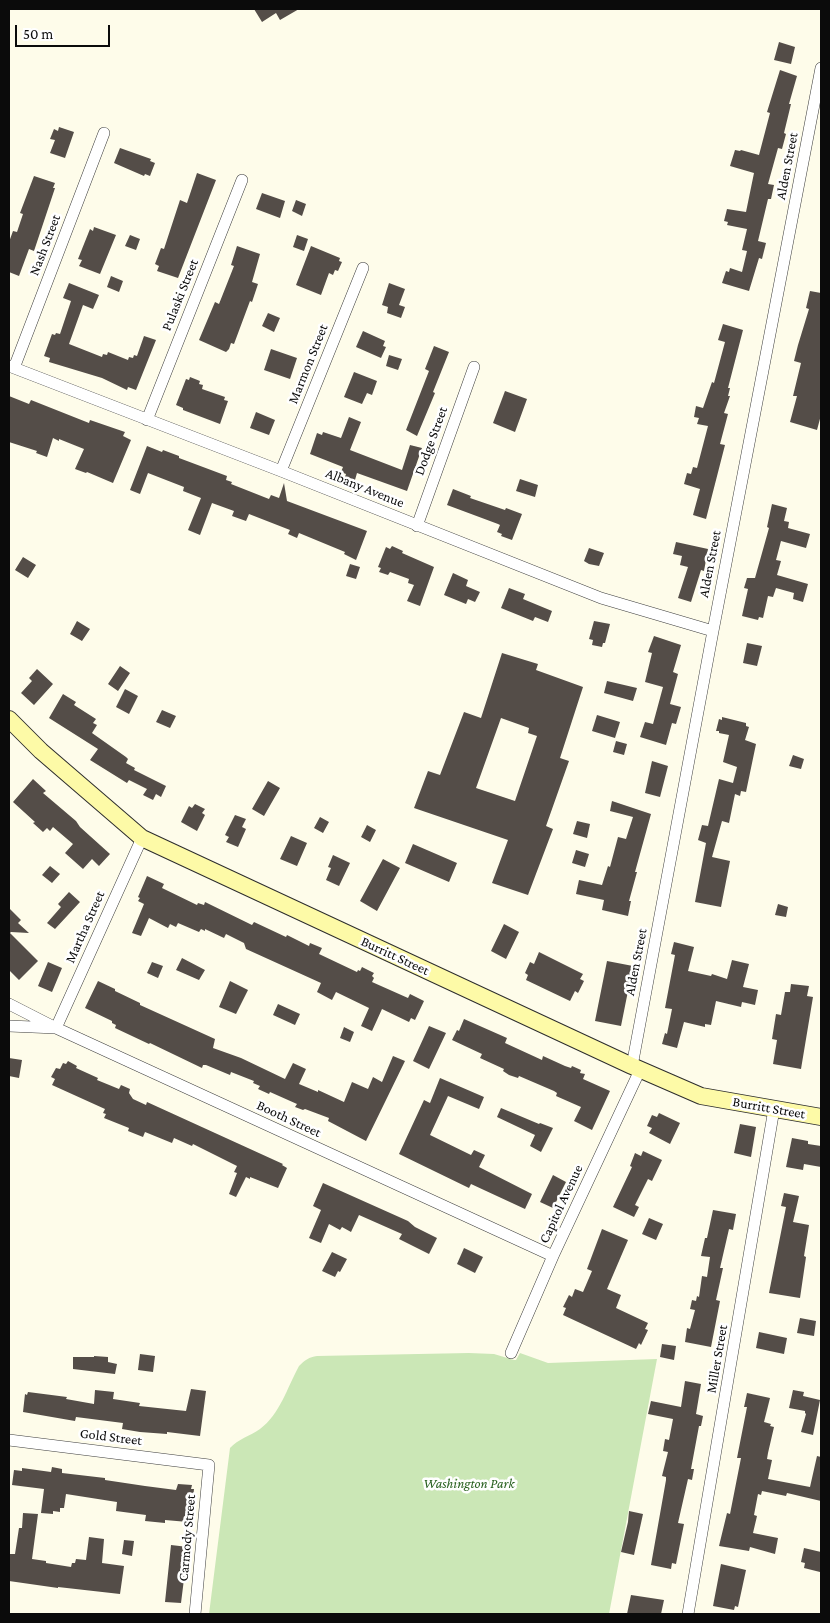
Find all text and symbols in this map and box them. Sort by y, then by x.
scale bar [18,15,112,47]
text: 50 m [23,26,53,42]
street label: Alden Street [772,131,802,201]
street label: Nash Street [26,212,64,278]
street label: Pulaski Street [158,257,202,333]
street label: Marmon Street [284,322,332,406]
street label: Dodge Street [411,404,451,478]
street label: Albany Avenue [323,465,407,511]
street label: Alden Street [695,529,725,599]
street label: Martha Street [62,888,108,966]
street label: Alden Street [621,927,651,997]
street label: Burritt Street [358,933,432,979]
street label: Burritt Street [731,1093,807,1123]
street label: Booth Street [254,1097,324,1141]
street label: Capitol Avenue [535,1162,587,1246]
street label: Miller Street [703,1323,731,1395]
street label: Gold Street [79,1425,143,1449]
park label: Washington Park [423,1476,515,1492]
street label: Carmody Street [175,1494,199,1582]

